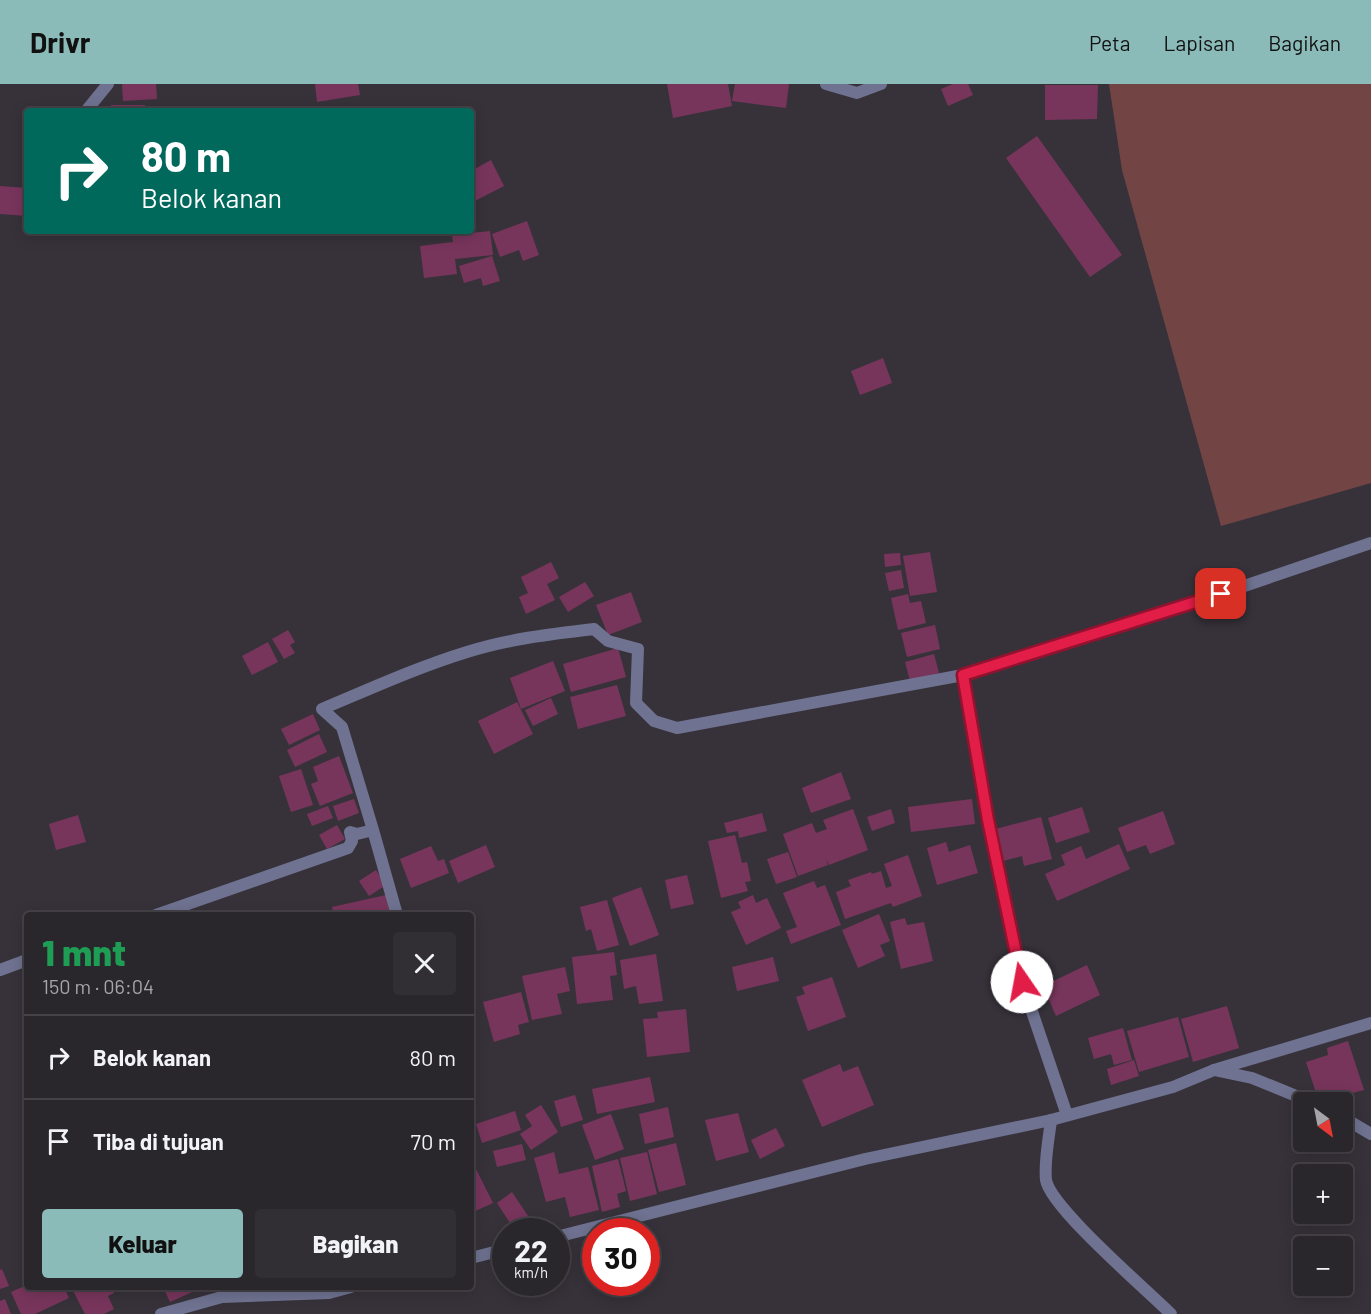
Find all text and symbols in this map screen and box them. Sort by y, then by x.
text: Drivr [30,25,90,59]
text: Peta [1089,30,1130,55]
text: Lapisan [1163,30,1235,55]
text: Bagikan [1268,30,1341,55]
text: 80 m [141,130,231,180]
icon: right [42,132,120,210]
text: Belok kanan [141,181,282,213]
pin [1195,568,1246,619]
icon: arrive [1204,577,1237,610]
text: 1 mnt [42,930,126,973]
button: close [393,932,456,995]
position arrow [990,950,1054,1014]
text: 150 m · 06:04 [42,974,154,998]
icon: right [42,1041,75,1074]
text: Belok kanan [93,1044,211,1070]
text: 80 m [410,1044,456,1070]
north arrow [1293,1092,1353,1152]
map controls [1293,1092,1353,1296]
icon: arrive [42,1125,75,1158]
text: Tiba di tujuan [93,1128,224,1154]
text: 70 m [411,1128,456,1154]
button: + [1293,1164,1353,1224]
button: Keluar [42,1209,243,1278]
button: Bagikan [255,1209,456,1278]
speed limit sign: 30 [582,1218,660,1296]
text: 22 [514,1232,548,1268]
button: − [1293,1236,1353,1296]
text: km/h [514,1263,548,1281]

